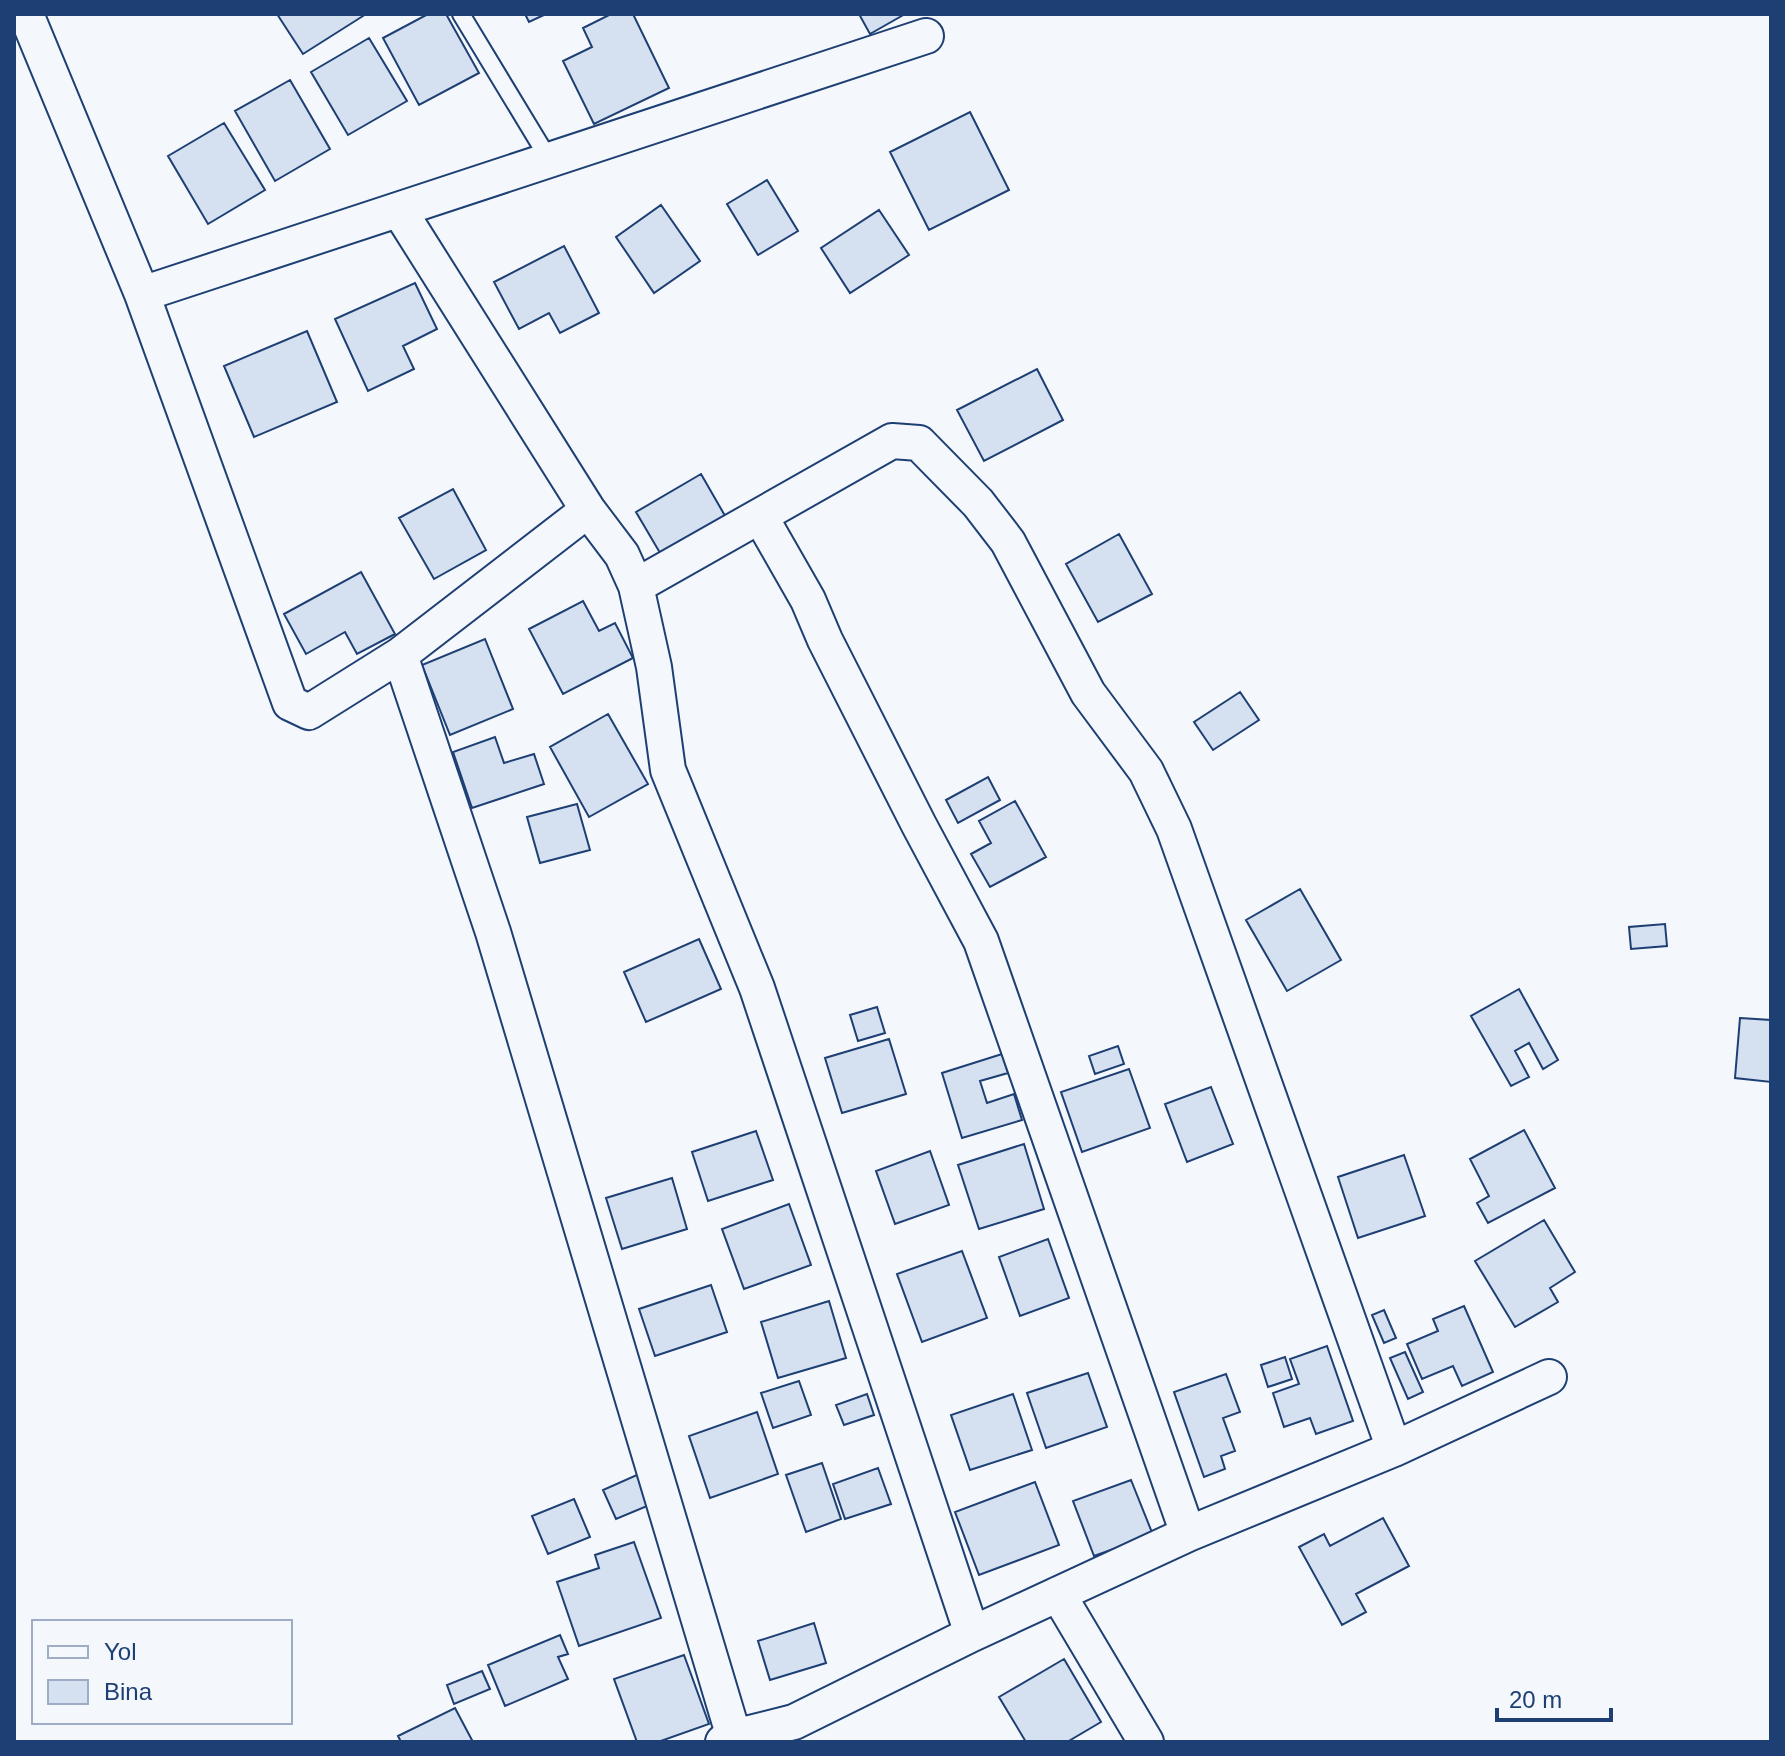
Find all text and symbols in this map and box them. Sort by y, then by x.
legend [32,1620,292,1724]
text: Yol [104,1638,136,1665]
scale bar [1497,1672,1611,1722]
text: Bina [104,1678,153,1705]
text: 20 m [1509,1686,1562,1713]

